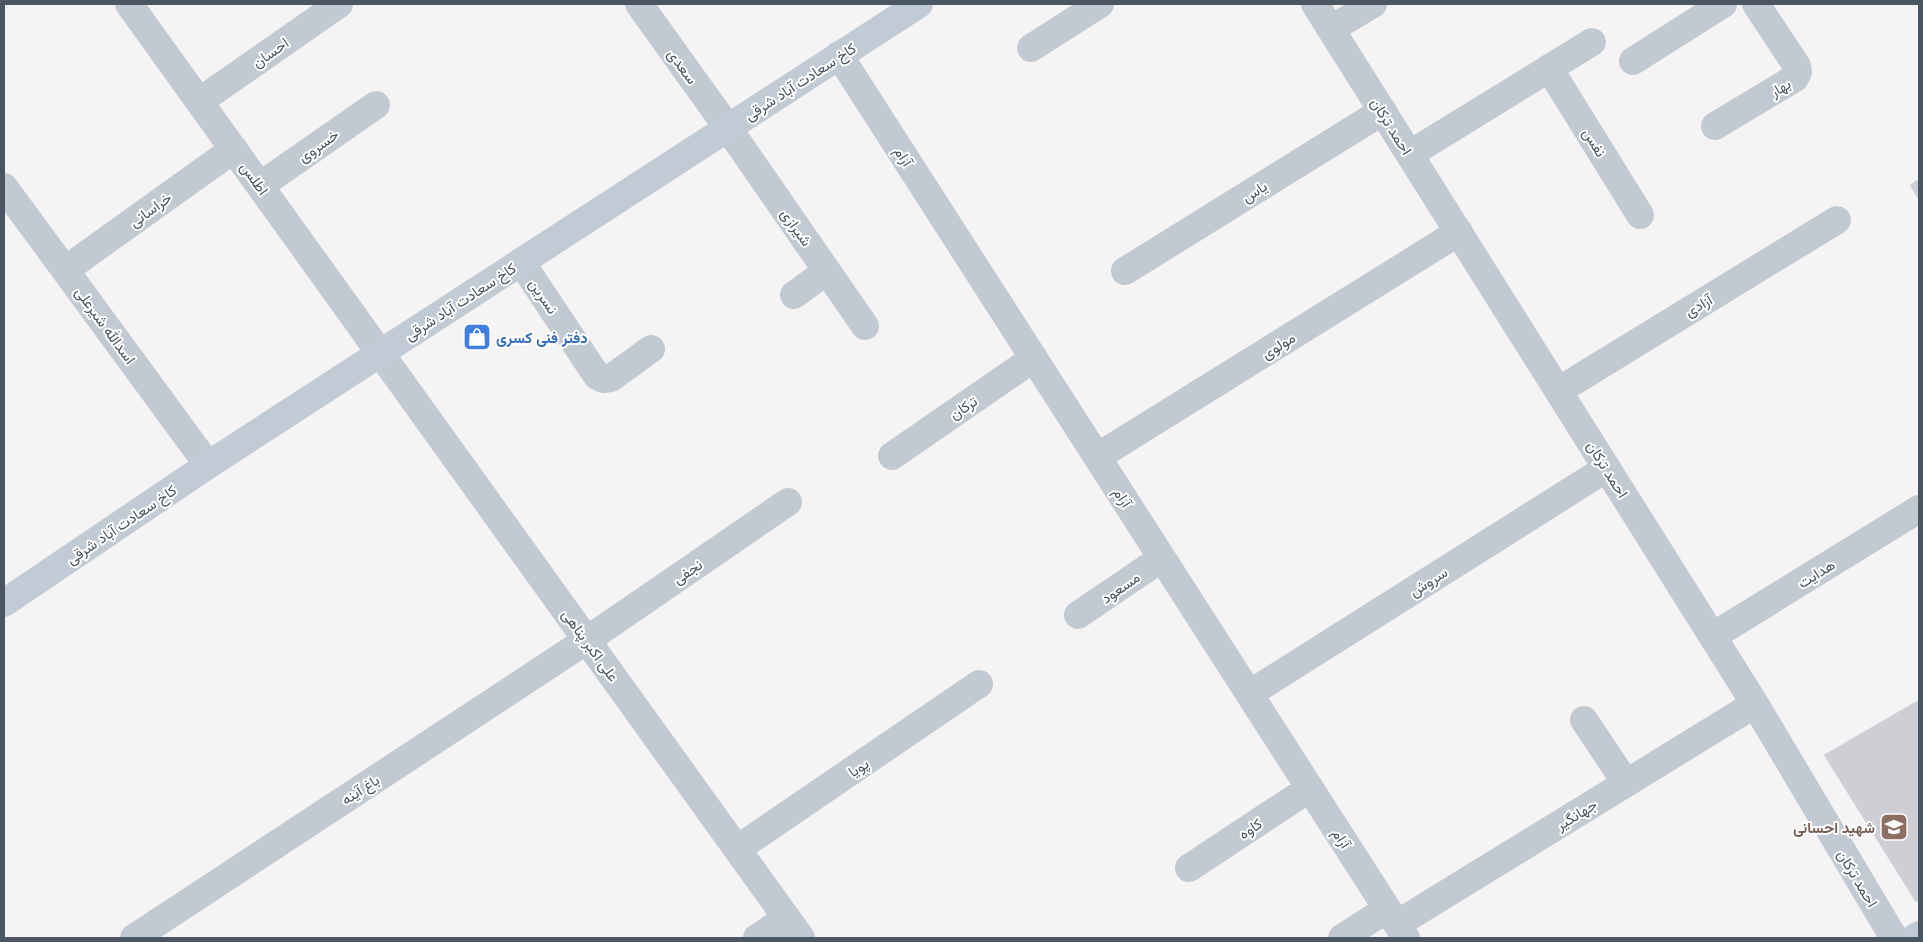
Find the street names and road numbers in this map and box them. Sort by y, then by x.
street label: احسان [248,32,292,72]
street label: کاخ سعادت آباد شرقی [740,37,861,126]
street label: سعدی [663,44,703,88]
street label: بهار [1765,73,1794,101]
street label: احمد ترکان [1367,94,1417,158]
street label: خسروی [294,124,343,167]
street label: نفس [1578,124,1612,161]
street label: آرام [889,142,919,172]
street label: اطلس [235,157,274,199]
street label: یاس [1238,176,1271,207]
street label: خراسانی [125,187,176,232]
street label: شیرازی [776,204,817,251]
street label: کاخ سعادت آباد شرقی [400,257,521,346]
street label: نسرین [524,274,563,318]
street label: اسدالله شیرعلی [70,282,141,368]
street label: آزادی [1680,288,1717,322]
street label: مولوی [1257,327,1299,364]
street label: ترکان [945,390,981,424]
street label: احمد ترکان [1583,437,1633,501]
street label: کاخ سعادت آباد شرقی [62,479,182,570]
street label: آرام [1108,483,1138,513]
street label: نجفی [668,554,706,589]
street label: هدایت [1794,554,1838,592]
street label: سروش [1405,561,1452,601]
street label: مسعود [1097,566,1143,608]
street label: علی اکبر پناهی [557,605,624,686]
street label: پویا [844,753,873,782]
street label: باغ آینه [337,769,384,810]
street label: جهانگیر [1551,794,1600,835]
street label: کاوه [1234,813,1266,843]
street label: آرام [1327,824,1357,854]
street label: احمد ترکان [1833,846,1883,910]

